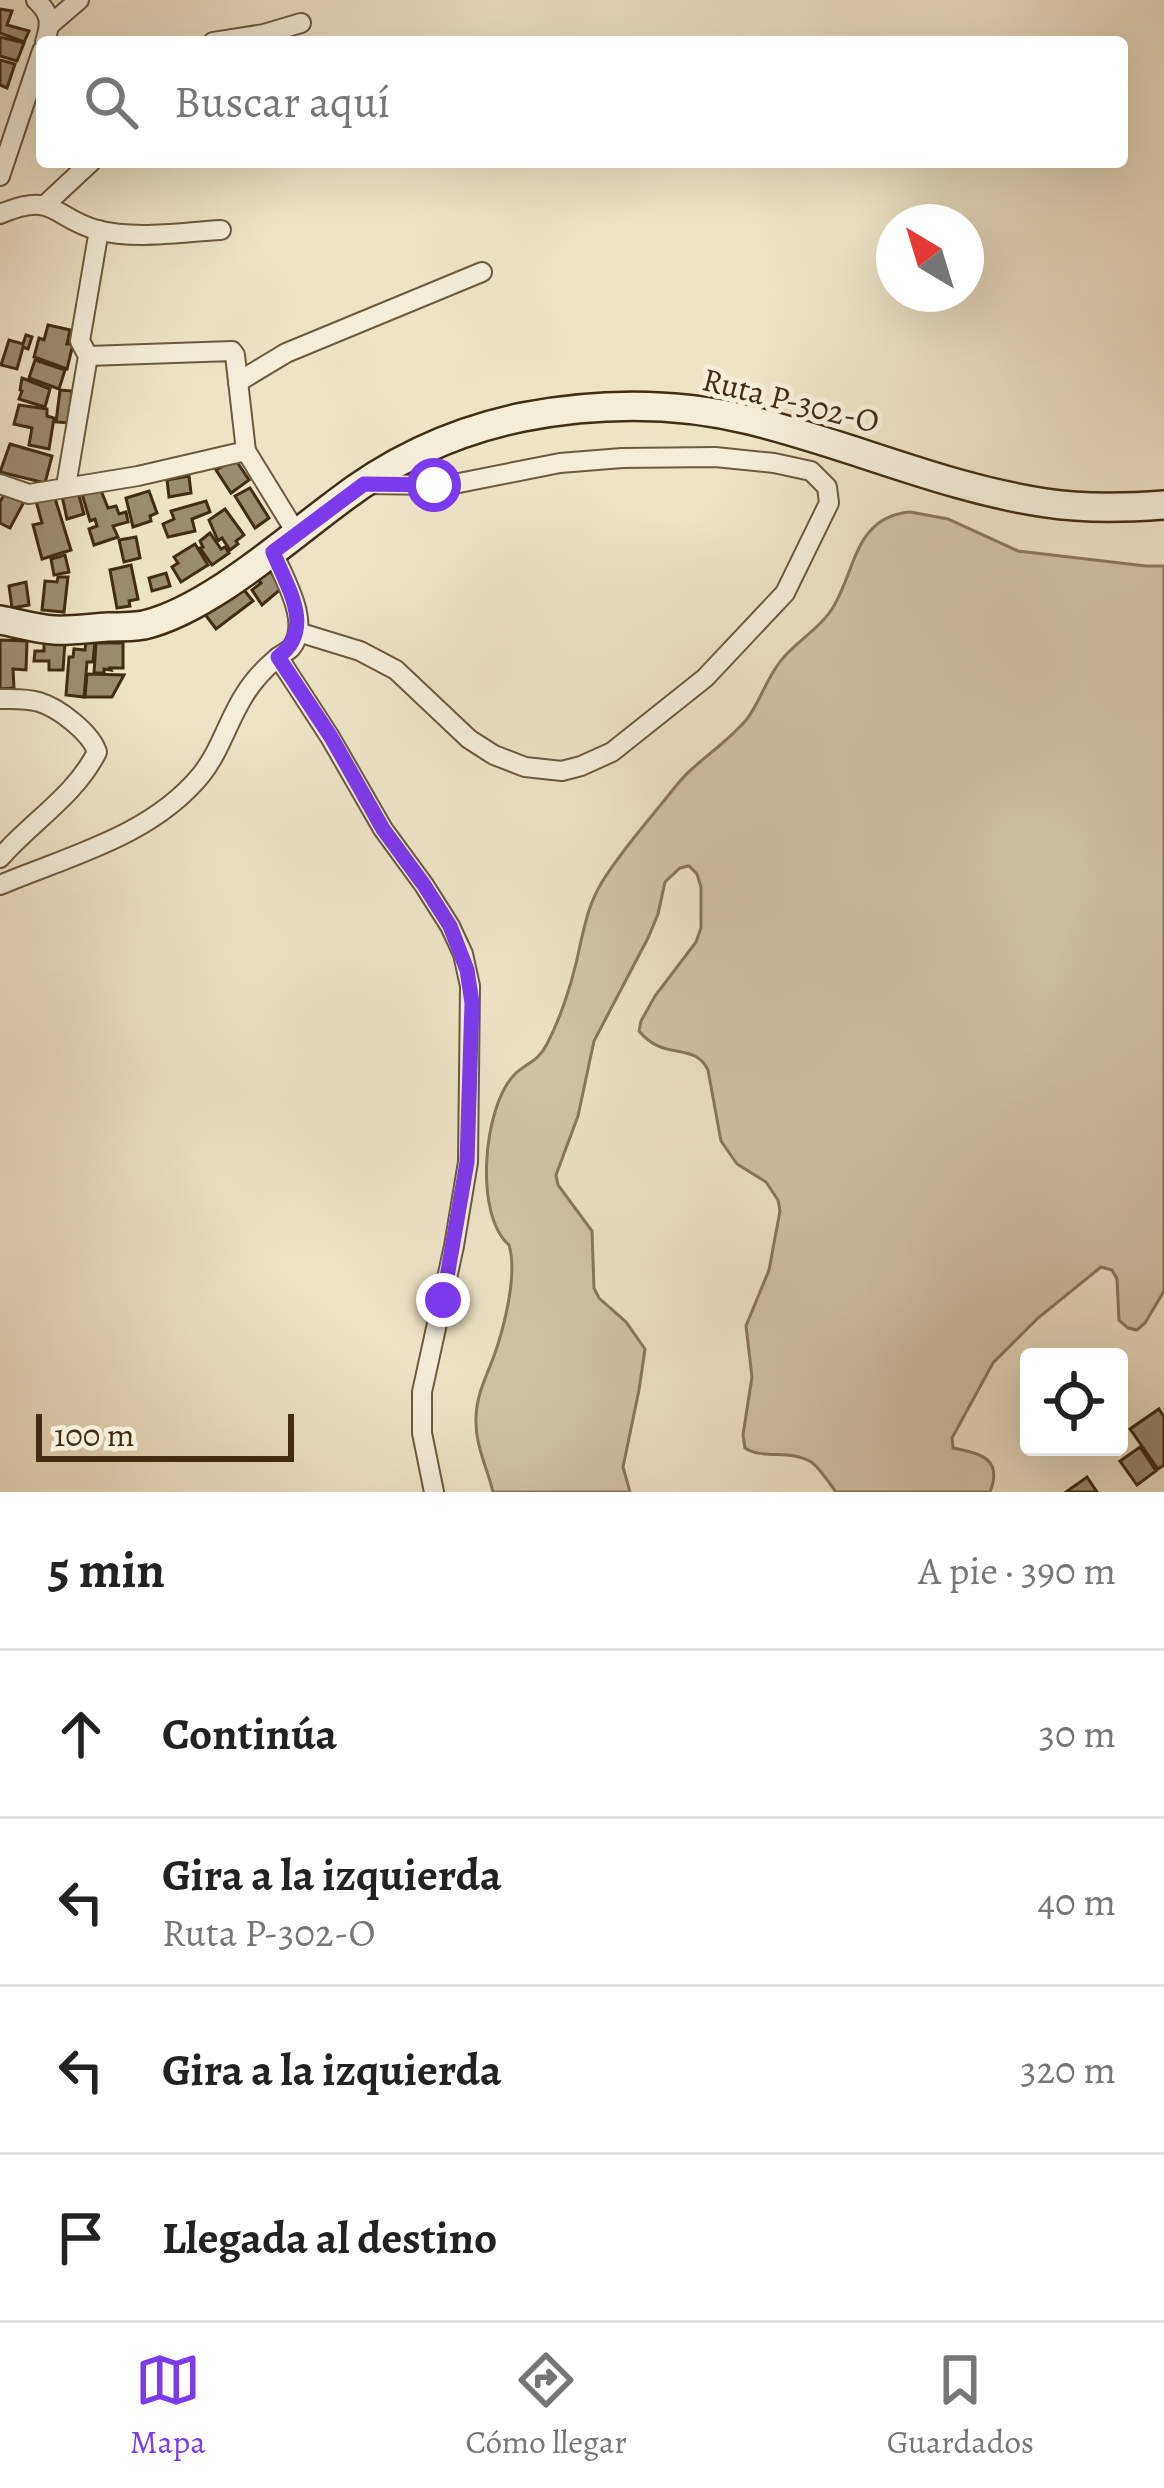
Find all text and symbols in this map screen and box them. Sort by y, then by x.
search box [36,36,1128,168]
icon: search [78,69,144,135]
text: Buscar aquí [174,71,390,133]
north arrow [876,204,984,312]
street label: Ruta P-302-O [698,356,884,444]
route start [407,458,461,512]
route end [416,1273,470,1327]
map controls [1020,1348,1128,1456]
button: locate [1020,1348,1128,1456]
scale bar [36,1408,294,1461]
text: 100 m [54,1412,134,1457]
text: 5 min [48,1535,165,1605]
text: A pie · 390 m [918,1544,1116,1597]
icon: ahead [48,1701,114,1767]
text: Continúa [162,1703,337,1765]
text: 30 m [1039,1707,1116,1760]
text: Gira a la izquierda [162,1844,502,1906]
icon: left [48,1869,114,1935]
text: 40 m [1037,1875,1116,1928]
text: Ruta P-302-O [162,1906,375,1959]
icon: left [48,2037,114,2103]
text: Gira a la izquierda [162,2039,502,2101]
text: 320 m [1020,2043,1116,2096]
icon: arrive [48,2205,114,2271]
text: Llegada al destino [162,2207,497,2269]
tab: Mapa [130,2347,206,2464]
tab: Cómo llegar [465,2347,627,2464]
tab: Guardados [887,2347,1034,2464]

